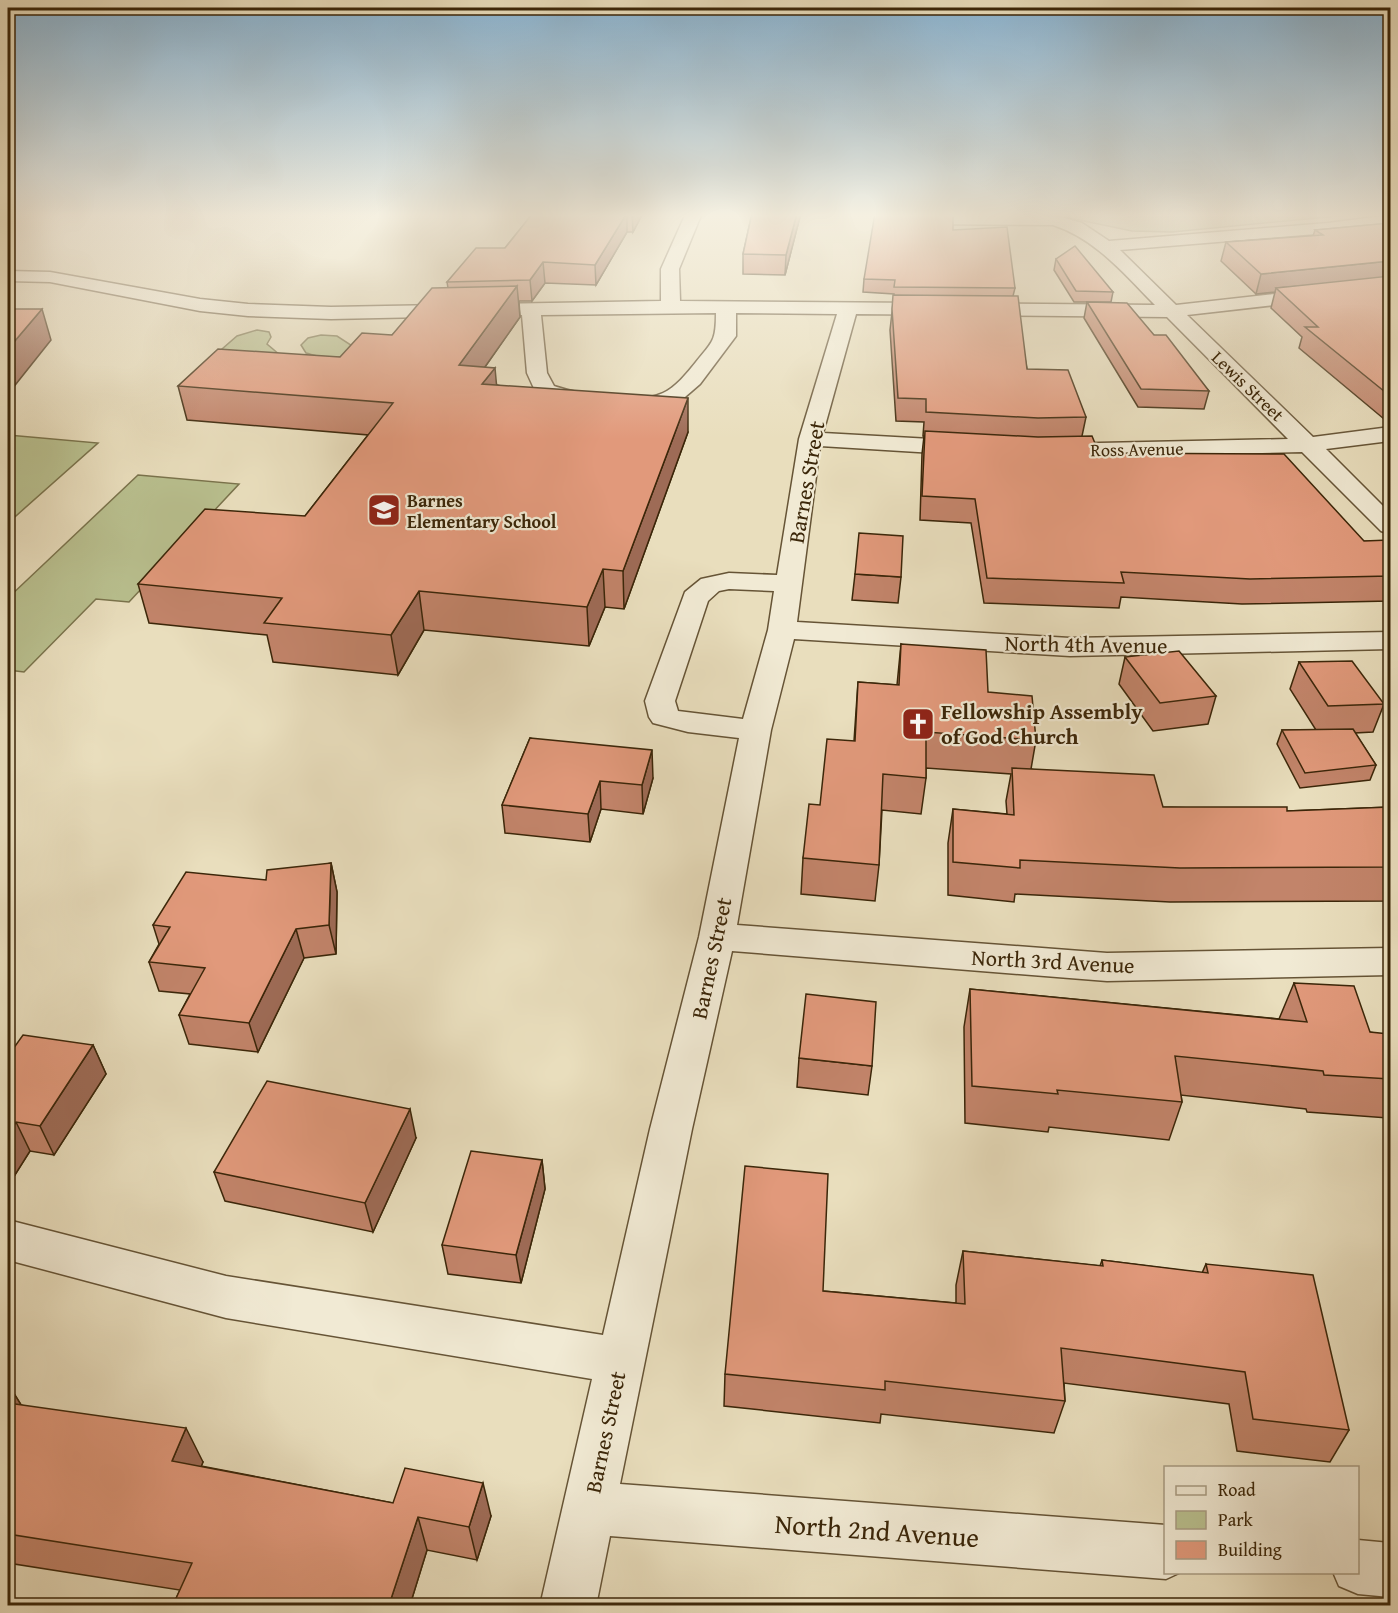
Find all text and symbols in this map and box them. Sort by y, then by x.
street label: Lewis Street [1206,344,1291,428]
street label: Barnes Street [779,418,833,546]
street label: Ross Avenue [1090,435,1184,463]
place label: Barnes Elementary School [407,487,557,535]
school or university icon: Barnes Elementary School [366,492,402,528]
street label: North 4th Avenue [1004,627,1168,661]
place label: Fellowship Assembly of God Church [941,695,1143,752]
church icon: Fellowship Assembly of God Church [900,706,936,742]
street label: Barnes Street [682,894,740,1022]
street label: North 3rd Avenue [971,941,1135,981]
street label: Barnes Street [576,1368,634,1496]
legend [1164,1466,1359,1574]
text: Road [1218,1476,1256,1503]
street label: North 2nd Avenue [774,1503,980,1557]
text: Park [1218,1506,1254,1533]
text: Building [1218,1536,1282,1563]

